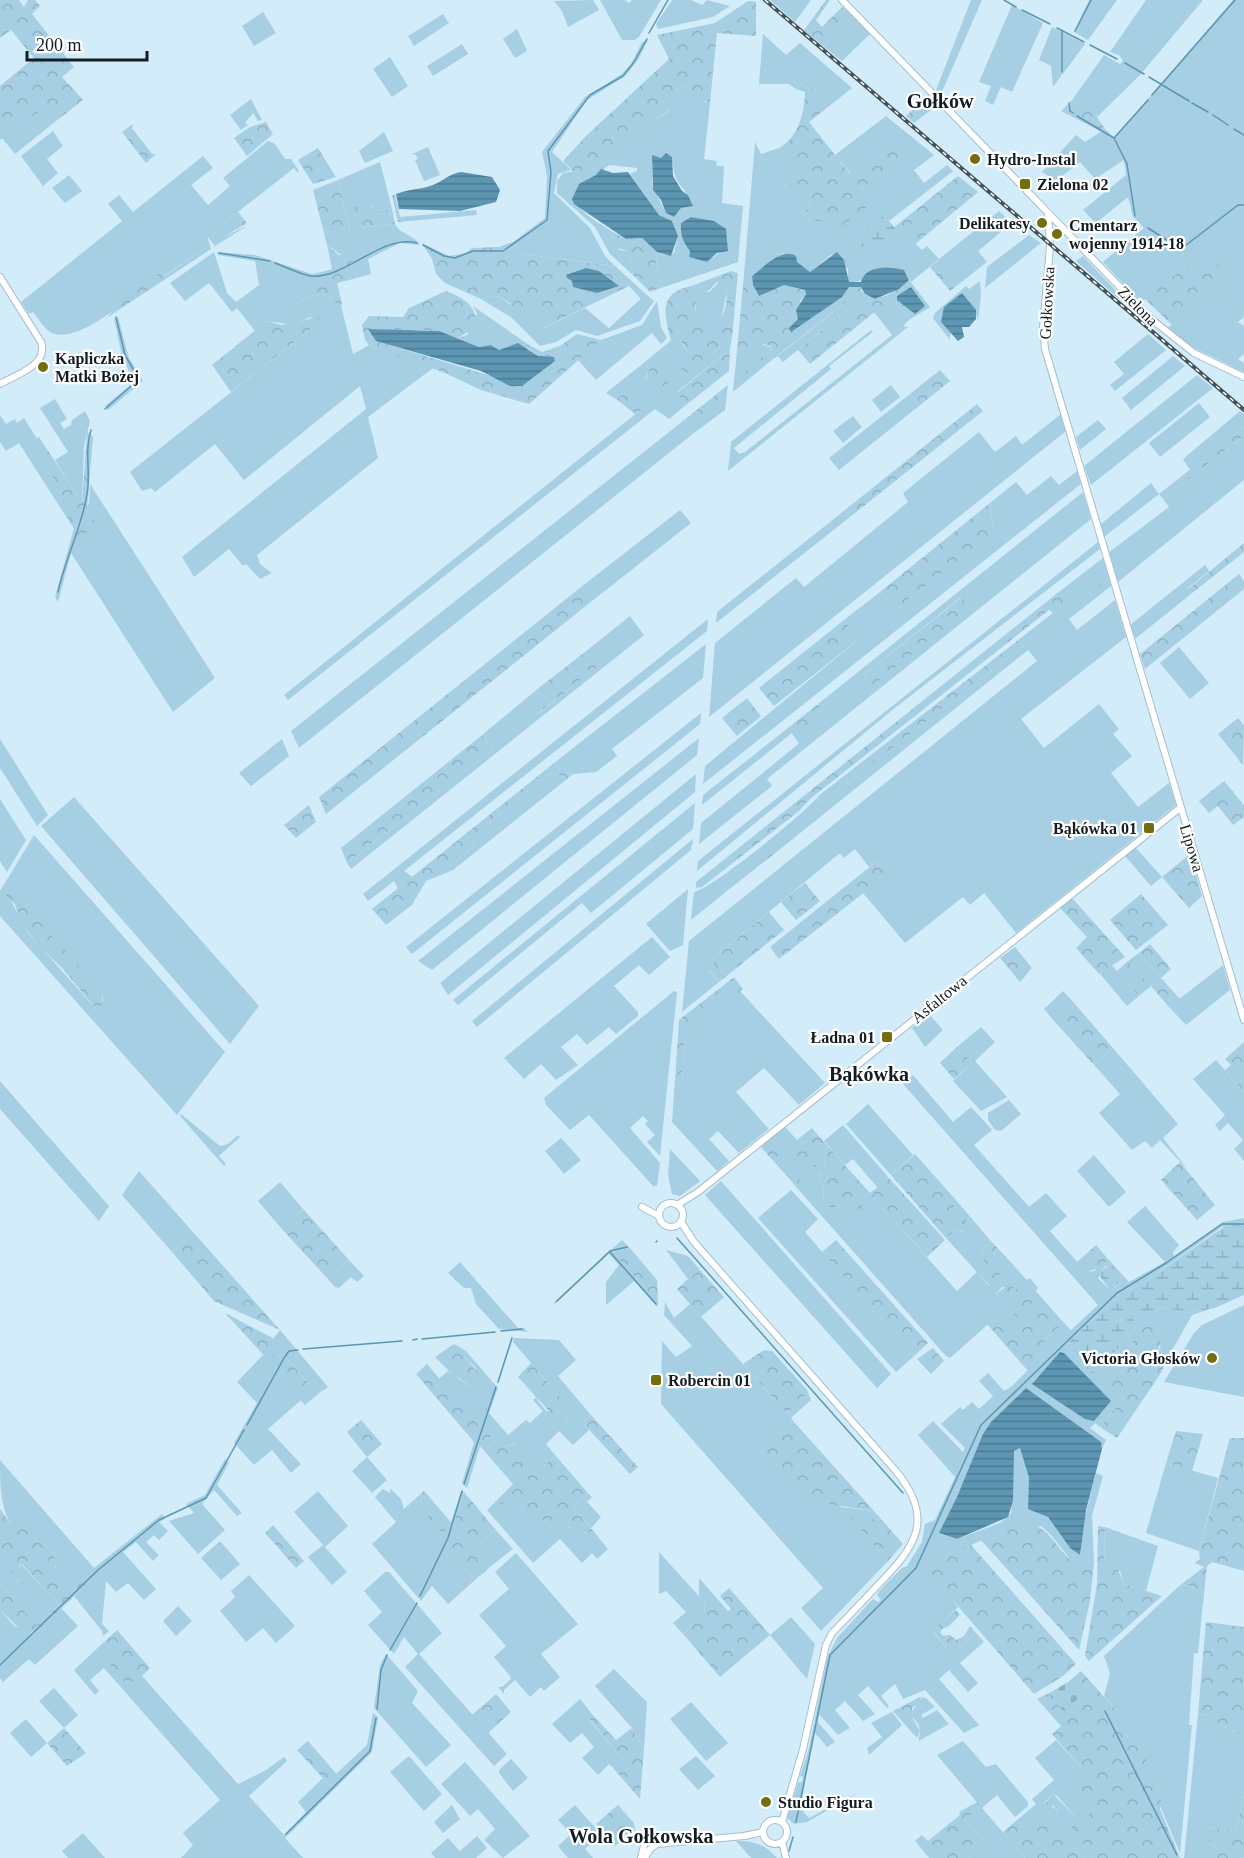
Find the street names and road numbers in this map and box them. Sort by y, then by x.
street label: Gołkowska [1037,266,1057,340]
street label: Zielona [1115,283,1161,329]
street label: Lipowa [1176,822,1207,874]
street label: Asfaltowa [908,972,970,1026]

